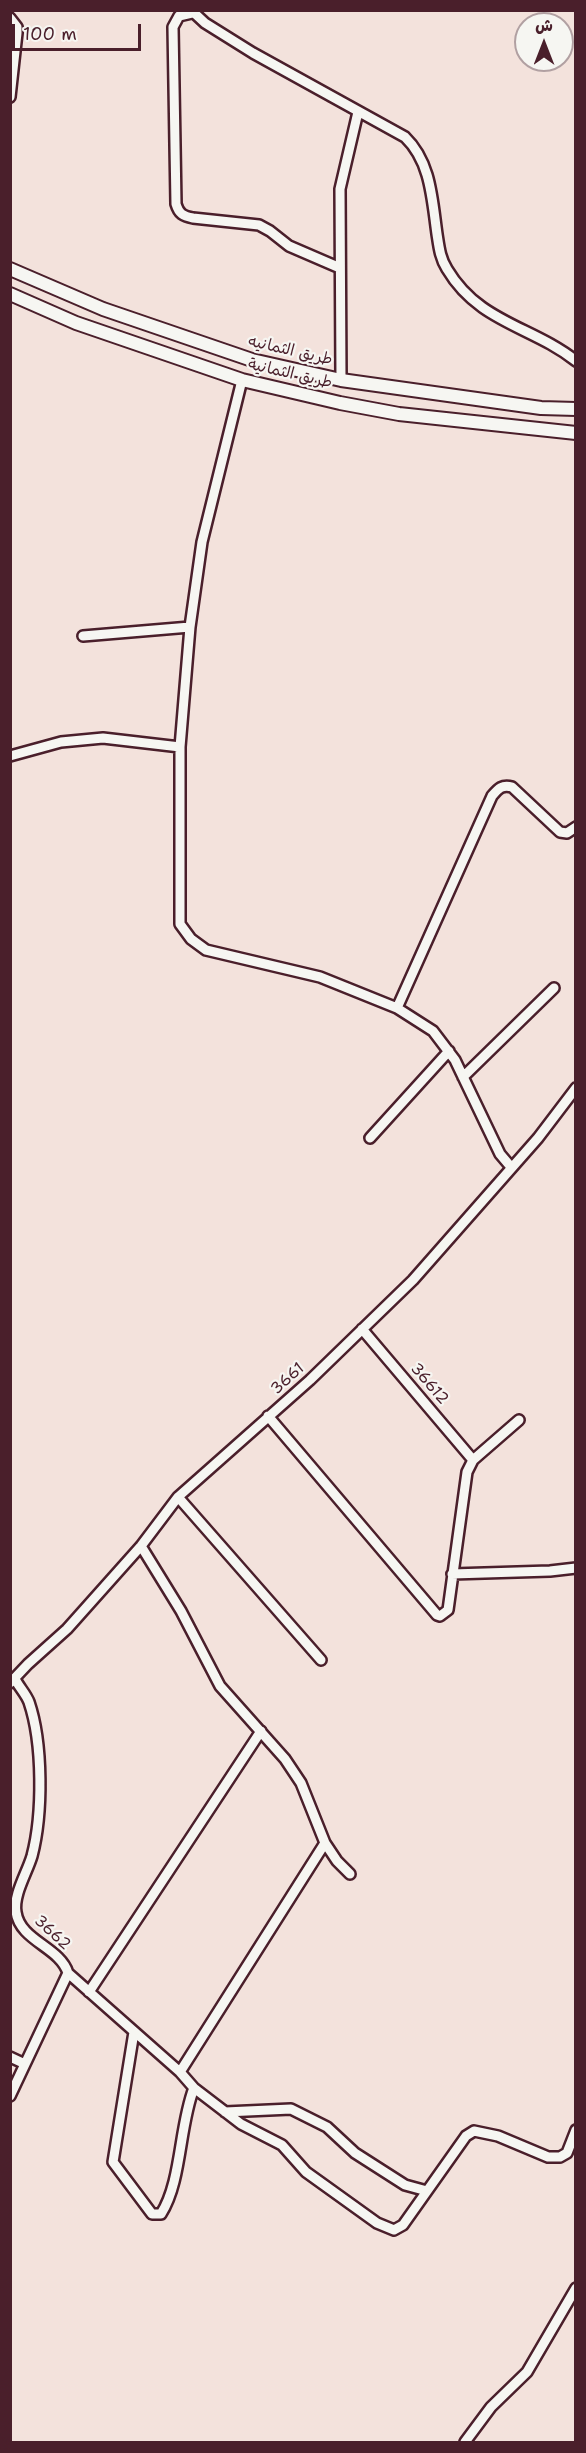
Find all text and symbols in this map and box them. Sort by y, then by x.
scale bar [15,12,144,50]
north arrow [514,12,574,72]
text: ش [535,15,553,36]
text: 100 m [23,22,77,46]
street label: طريق الثمانيه [246,332,334,370]
street label: طريق الثمانية [246,355,334,393]
street label: 3661 [267,1359,309,1399]
street label: 36612 [406,1359,452,1409]
street label: 3662 [30,1911,74,1955]

